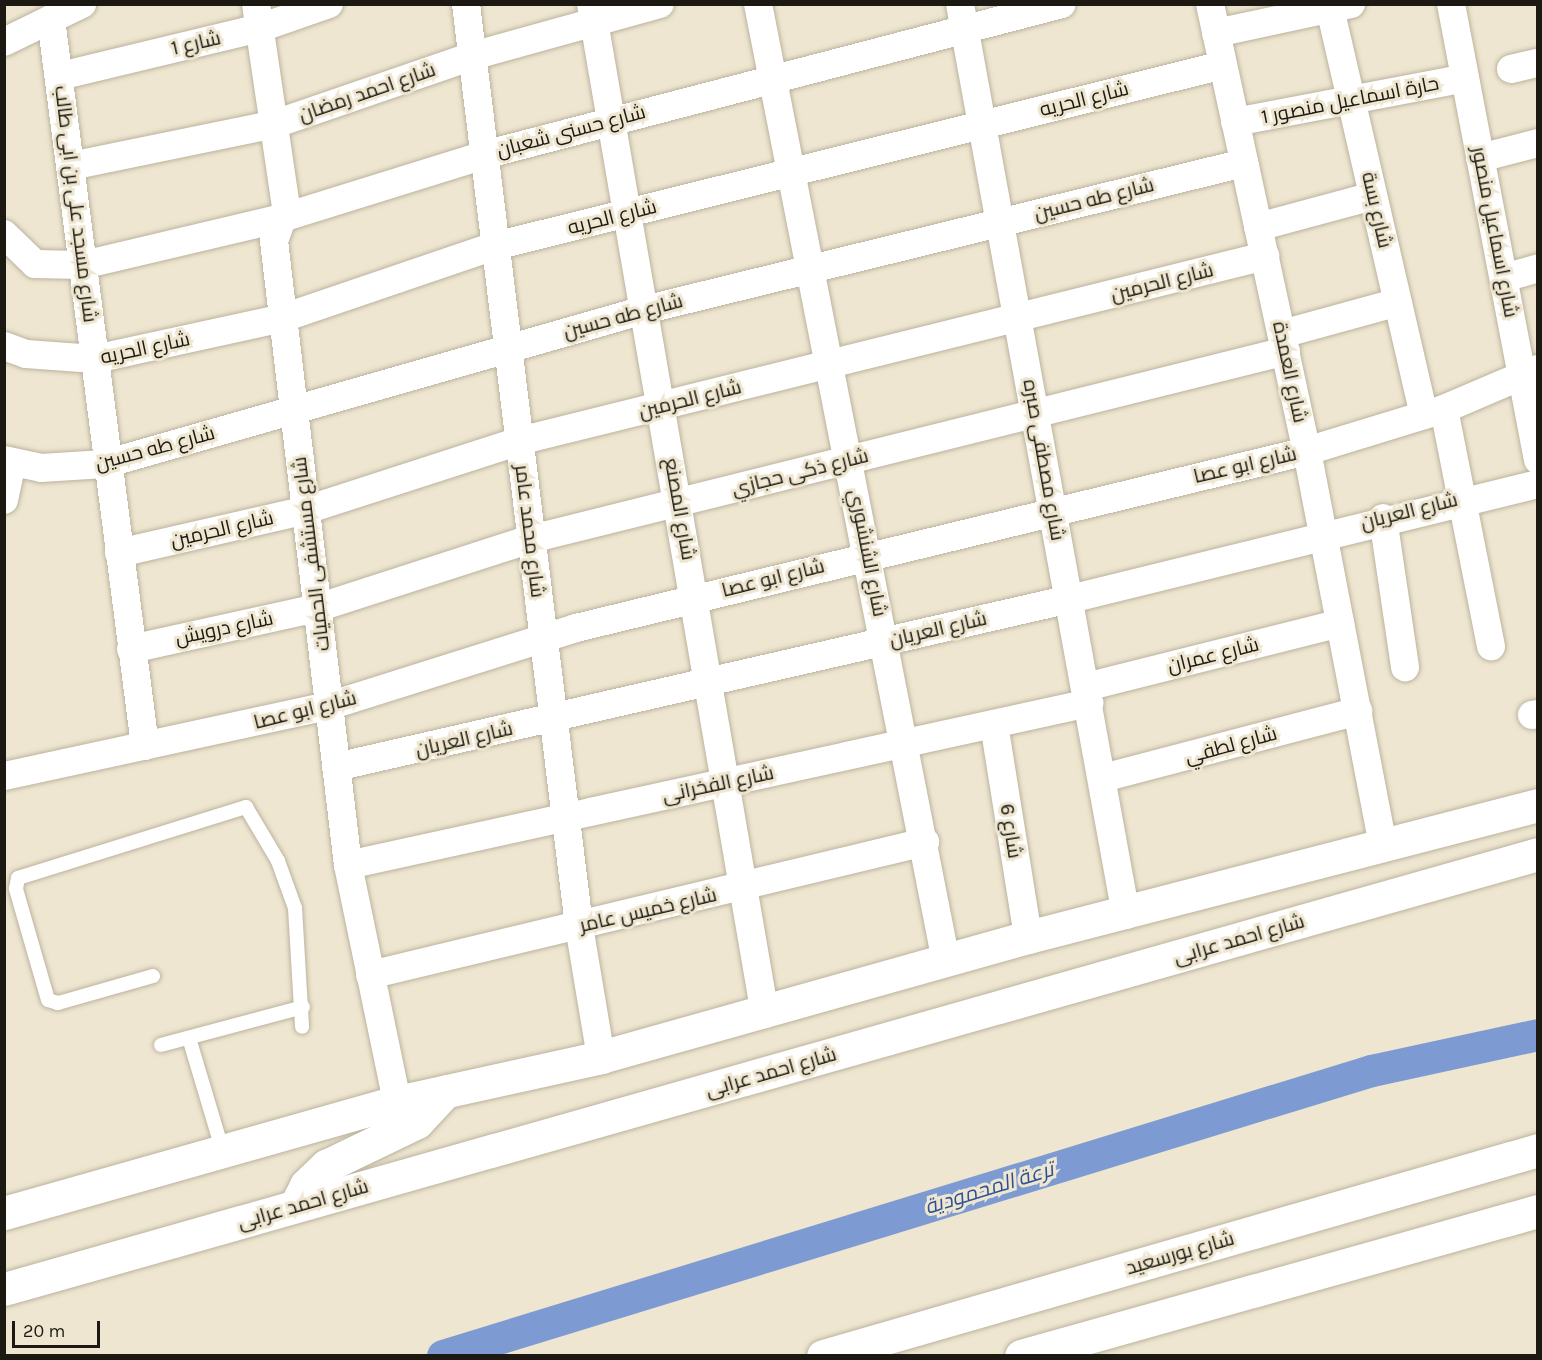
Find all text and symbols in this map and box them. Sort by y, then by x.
street label: شارع 1 [169,26,223,60]
street label: شارع احمد رمضان [295,57,439,127]
street label: حارة اسماعيل منصور 1 [1259,71,1441,129]
street label: شارع الحريه [1037,76,1131,122]
street label: شارع مسجد على بن ابى طالب [50,84,102,324]
street label: شارع حسنى شعبان [494,100,648,162]
street label: شارع اسماعيل منصور [1467,144,1523,320]
street label: شارع بسة [1357,169,1397,251]
street label: شارع طه حسين [1032,173,1156,225]
street label: شارع الحريه [565,194,659,240]
street label: شارع الحرمين [1108,258,1216,306]
street label: شارع طه حسين [561,289,685,343]
street label: شارع العمدة [1268,319,1312,425]
street label: شارع الحريه [98,327,192,369]
street label: شارع الحرمين [636,375,744,423]
street label: شارع مصطفى صبره [1018,377,1070,543]
street label: شارع طه حسين [93,421,217,475]
street label: شارع ابو عصا [1191,441,1299,489]
street label: شارع ذكى حجازي [729,443,871,501]
street label: شارع مستشفى الحميات [287,455,335,653]
street label: شارع المصنع [659,456,701,562]
street label: شارع محمد عامر [510,463,550,599]
street label: شارع الشنشوري [844,487,892,619]
street label: شارع العريان [1358,487,1460,535]
street label: شارع الحرمين [168,505,276,553]
street label: شارع ابو عصا [719,554,827,602]
street label: شارع درويش [173,606,275,650]
street label: شارع العريان [887,606,989,652]
street label: شارع عمران [1165,632,1261,678]
street label: شارع ابو عصا [251,686,359,734]
street label: شارع العريان [413,716,515,762]
street label: شارع لطفي [1182,721,1280,769]
street label: شارع الفخرانى [660,760,776,808]
street label: شارع 6 [995,802,1027,860]
street label: شارع خميس عامر [577,883,719,937]
street label: شارع احمد عرابى [1171,909,1307,969]
street label: شارع احمد عرابى [703,1042,839,1102]
water label: ترعة المحمودية [922,1156,1056,1220]
street label: شارع احمد عرابى [235,1174,371,1234]
street label: شارع بورسعيد [1123,1226,1237,1280]
scale bar [15,1309,104,1347]
text: 20 m [23,1320,65,1342]

